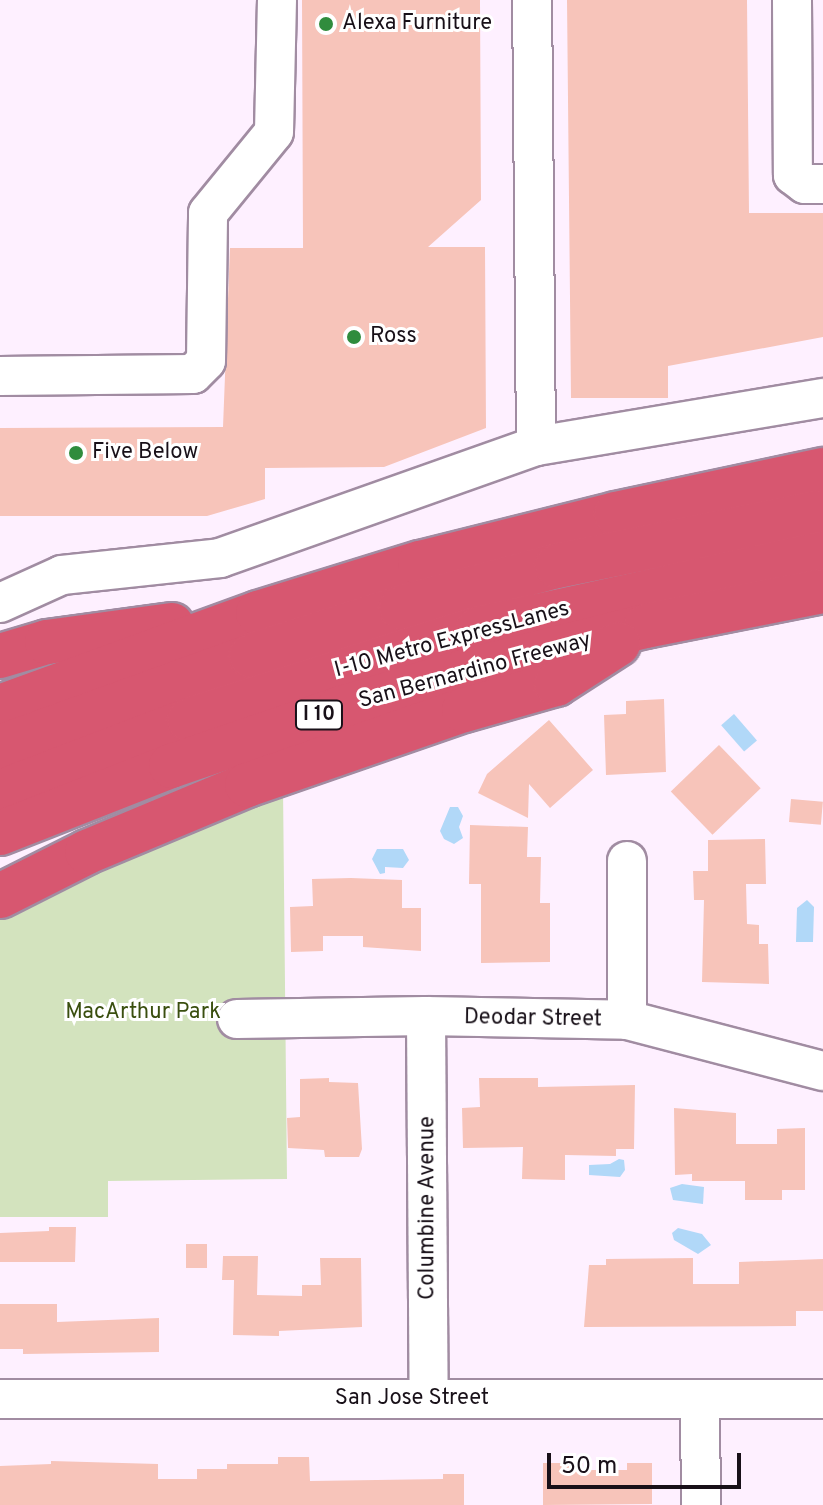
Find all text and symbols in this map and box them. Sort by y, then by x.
place label: Alexa Furniture [342,11,492,37]
marker: Alexa Furniture [317,15,335,33]
place label: Ross [370,324,417,350]
marker: Ross [345,328,363,346]
place label: Five Below [92,440,198,466]
marker: Five Below [67,444,85,462]
street label: I-10 Metro ExpressLanes [332,596,572,684]
street label: San Bernardino Freeway [356,627,594,715]
road number: I 10 [293,699,345,731]
park label: MacArthur Park [65,1000,221,1026]
street label: Deodar Street [464,1005,602,1033]
street label: Columbine Avenue [415,1116,441,1300]
street label: San Jose Street [335,1386,489,1412]
scale bar [551,1437,745,1487]
text: 50 m [561,1452,617,1482]

